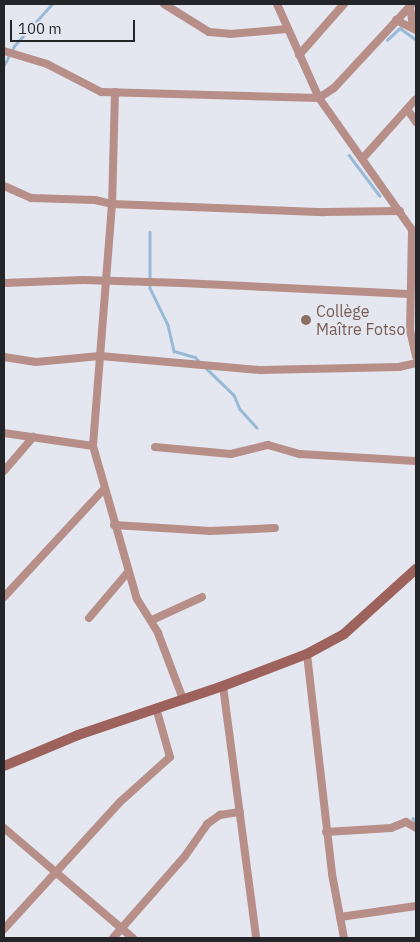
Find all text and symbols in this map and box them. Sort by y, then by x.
scale bar [12,10,138,42]
text: 100 m [18,19,62,38]
place label: Collège Maître Fotso [316,301,405,339]
marker: Collège Maître Fotso [300,314,312,326]

